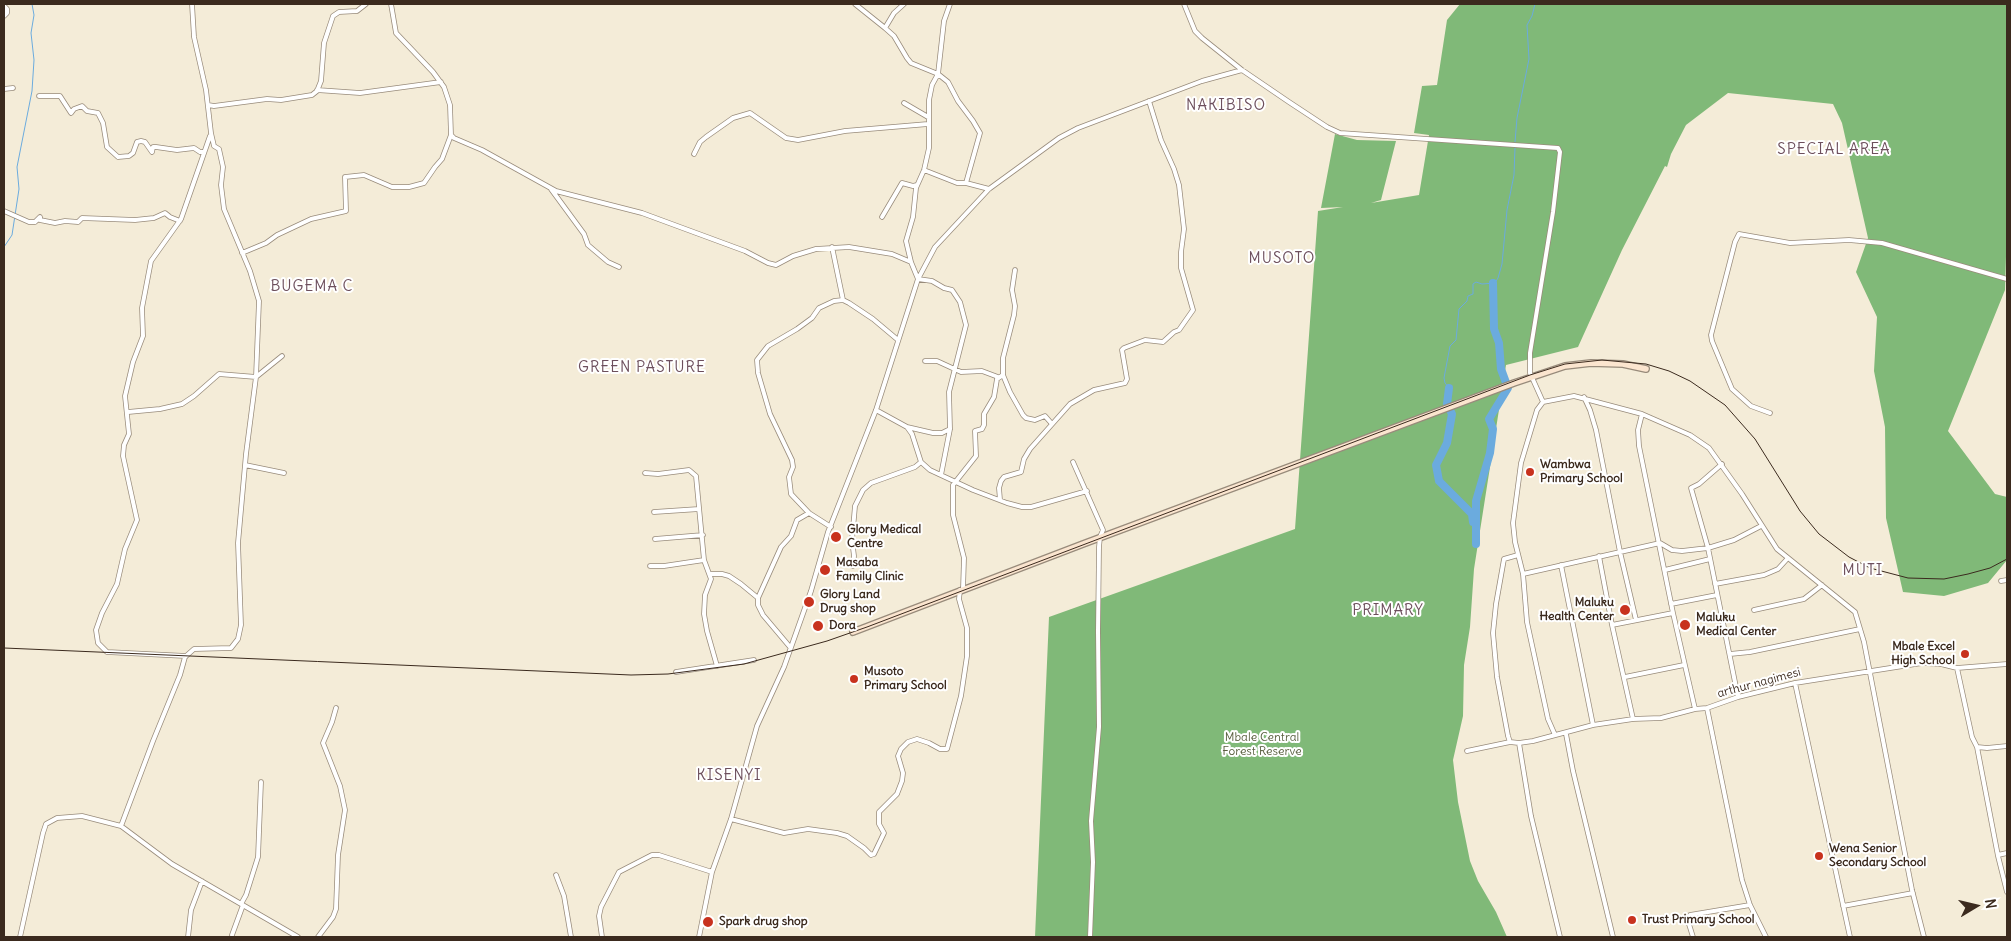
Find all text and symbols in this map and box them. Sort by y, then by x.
district label: NAKIBISO [1185,97,1267,115]
district label: SPECIAL AREA [1776,141,1892,159]
district label: MUSOTO [1248,250,1316,268]
district label: BUGEMA C [270,278,354,296]
district label: GREEN PASTURE [576,359,708,377]
place label: Wambwa Primary School [1540,458,1623,486]
marker: Wambwa Primary School [1524,466,1536,478]
place label: Glory Medical Centre [847,523,921,551]
marker: Glory Medical Centre [829,530,843,544]
place label: Masaba Family Clinic [836,556,904,584]
district label: MUTI [1842,562,1884,580]
marker: Masaba Family Clinic [818,563,832,577]
place label: Glory Land Drug shop [820,588,880,616]
marker: Glory Land Drug shop [802,595,816,609]
place label: Maluku Health Center [1539,596,1614,624]
district label: PRIMARY [1351,602,1425,620]
marker: Maluku Health Center [1618,603,1632,617]
place label: Maluku Medical Center [1696,611,1776,639]
marker: Maluku Medical Center [1678,618,1692,632]
marker: Dora [811,619,825,633]
place label: Dora [829,619,856,633]
place label: Mbale Excel High School [1891,640,1955,668]
marker: Mbale Excel High School [1959,648,1971,660]
place label: Musoto Primary School [864,665,947,693]
street label: arthur nagimesi [1716,665,1802,701]
marker: Musoto Primary School [848,673,860,685]
park label: Mbale Central Forest Reserve [1222,731,1302,759]
district label: KISENYI [696,767,762,785]
place label: Wena Senior Secondary School [1829,842,1926,870]
marker: Wena Senior Secondary School [1813,850,1825,862]
north arrow [1951,881,2001,931]
text: N [1981,897,2000,910]
place label: Trust Primary School [1642,913,1754,927]
marker: Trust Primary School [1626,914,1638,926]
marker: Spark drug shop [701,915,715,929]
place label: Spark drug shop [719,915,808,929]

